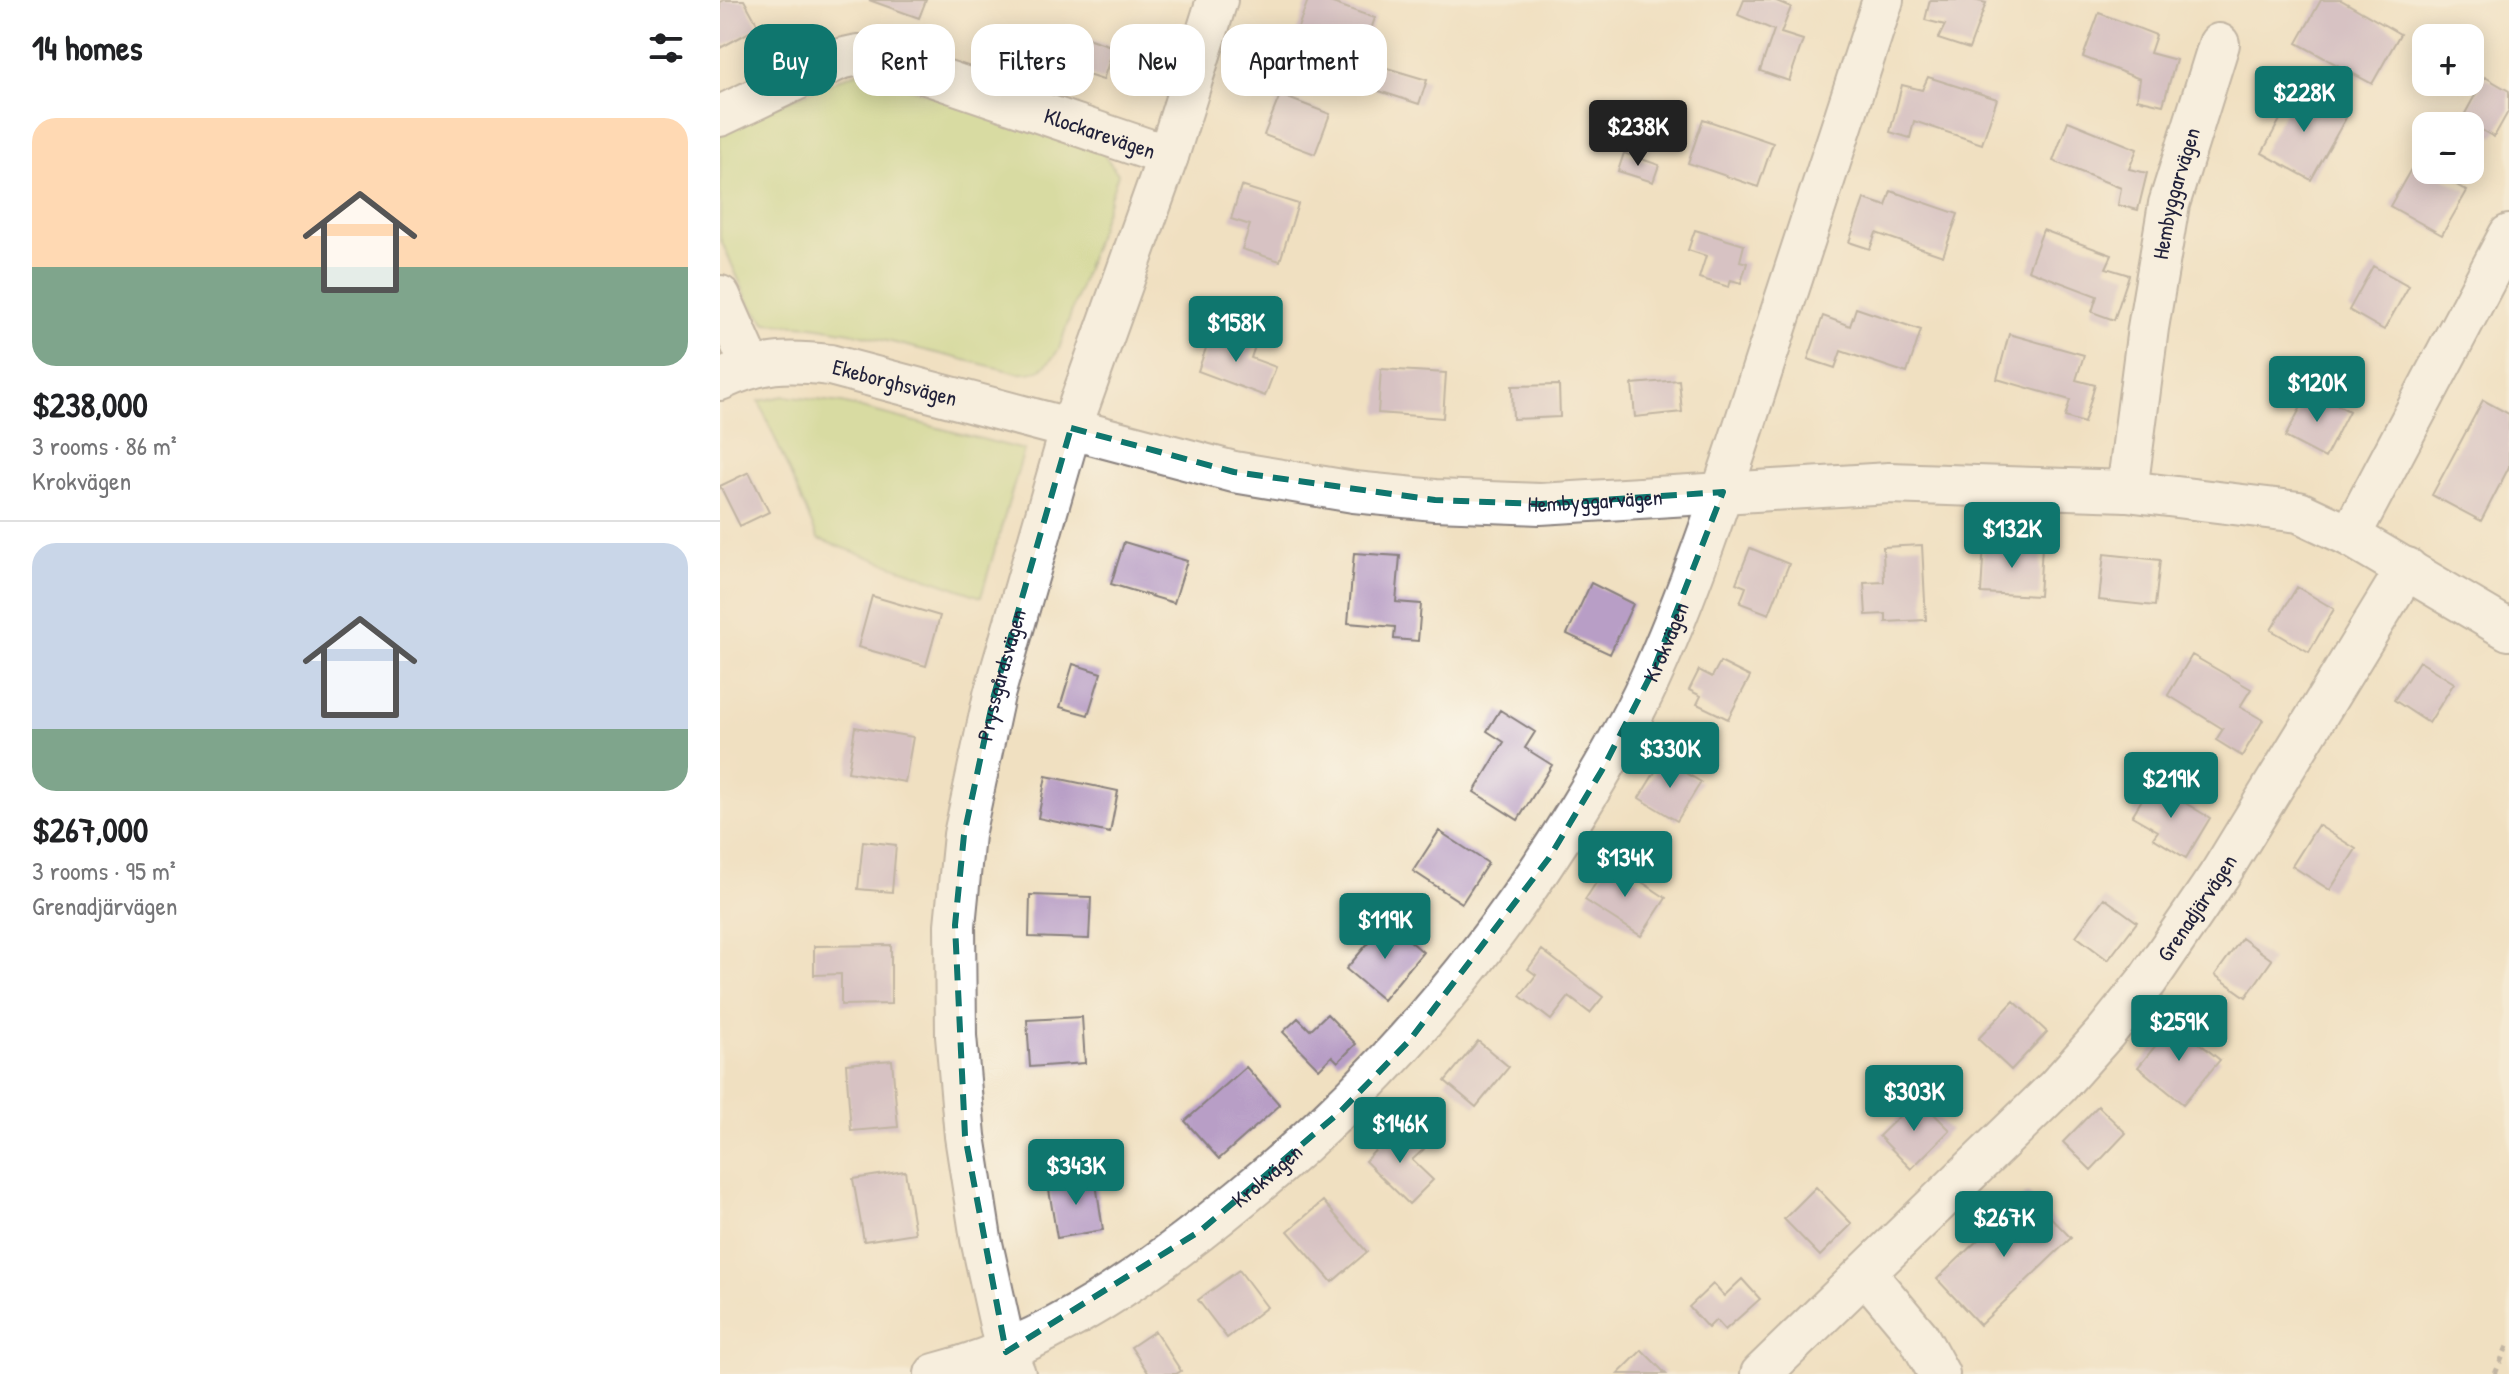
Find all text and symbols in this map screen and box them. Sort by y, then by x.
chip: Buy [744,24,837,96]
chip: Rent [853,24,955,96]
chip: Filters [971,24,1094,96]
chip: New [1110,24,1205,96]
chip: Apartment [1221,24,1387,96]
map controls [2412,24,2484,184]
button: + [2412,24,2484,96]
text: 14 homes [32,25,143,71]
icon: filters [644,26,688,70]
pin: $228K [2248,66,2360,134]
text: $228K [2273,74,2335,109]
street label: Klockarevägen [1040,100,1160,166]
pin: $238K [1582,100,1694,168]
text: $238K [1607,108,1669,143]
button: − [2412,112,2484,184]
street label: Hembyggarvägen [2145,124,2207,261]
icon: home [288,170,432,314]
pin: $158K [1180,296,1292,364]
text: $158K [1207,304,1265,339]
street label: Ekeborghsvägen [829,351,960,413]
pin: $120K [2261,356,2373,424]
text: $120K [2287,364,2347,399]
text: $238,000 [32,382,148,428]
text: 3 rooms · 86 m² [32,428,177,463]
text: Krokvägen [32,463,131,498]
street label: Hembyggarvägen [1527,482,1663,519]
pin: $132K [1956,502,2068,570]
text: $132K [1982,510,2042,545]
icon: home [288,595,432,739]
street label: Krokvägen [1636,598,1696,687]
street label: Pryssgårdsvägen [970,605,1033,744]
pin: $330K [1614,722,1726,790]
text: $330K [1639,730,1701,765]
pin: $219K [2115,752,2227,820]
text: $219K [2142,760,2200,795]
text: $267,000 [32,807,148,853]
pin: $134K [1569,831,1681,899]
text: $134K [1596,839,1654,874]
street label: Grenadjärvägen [2150,849,2244,967]
text: 3 rooms · 95 m² [32,853,176,888]
text: Grenadjärvägen [32,888,178,923]
pin: $119K [1329,893,1441,961]
text: $119K [1357,901,1413,936]
pin: $259K [2123,995,2235,1063]
text: $259K [2149,1003,2209,1038]
pin: $303K [1858,1065,1970,1133]
text: $303K [1883,1073,1945,1108]
pin: $146K [1344,1097,1456,1165]
text: $146K [1372,1105,1428,1140]
street label: Krokvägen [1225,1137,1309,1214]
pin: $343K [1020,1139,1132,1207]
text: $343K [1046,1147,1106,1182]
pin: $267K [1948,1191,2060,1259]
text: $267K [1973,1199,2035,1234]

